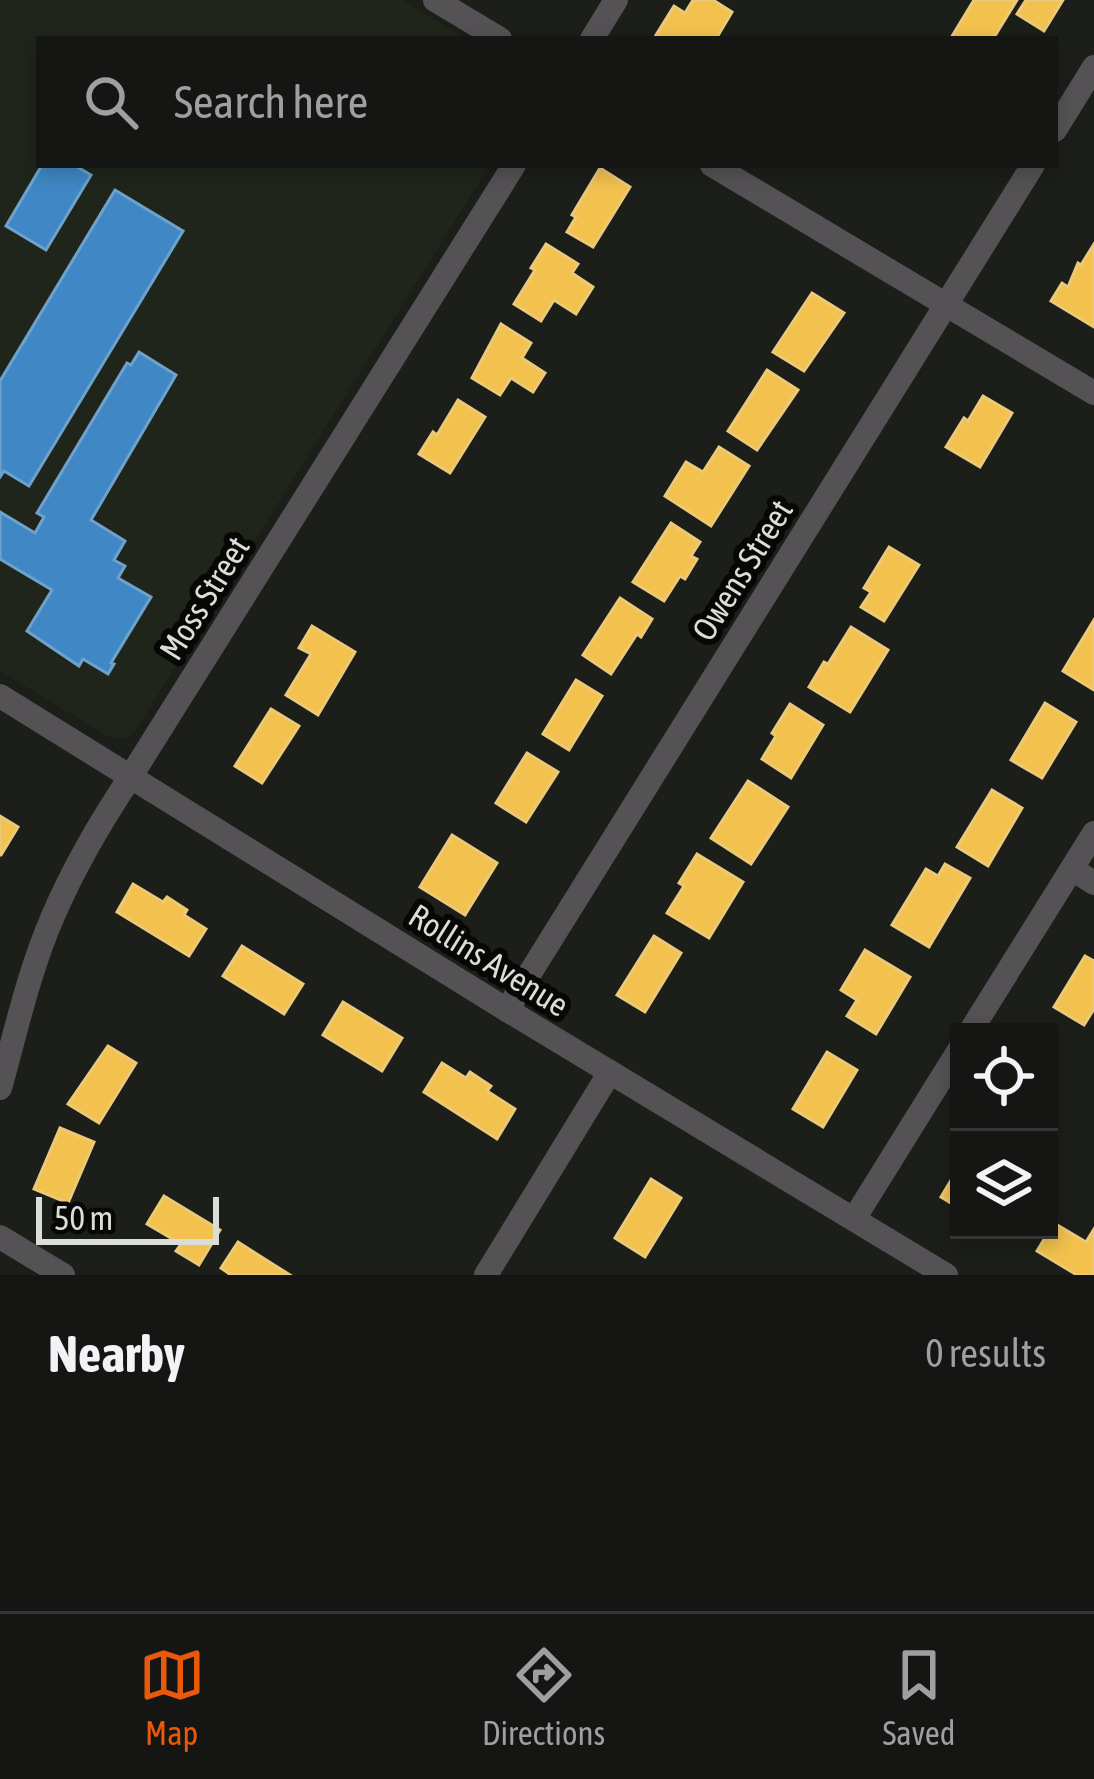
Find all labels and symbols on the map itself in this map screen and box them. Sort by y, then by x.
street label: Owens Street [684,493,800,647]
street label: Moss Street [151,529,257,667]
street label: Rollins Avenue [402,896,576,1024]
scale bar [36,1191,219,1244]

